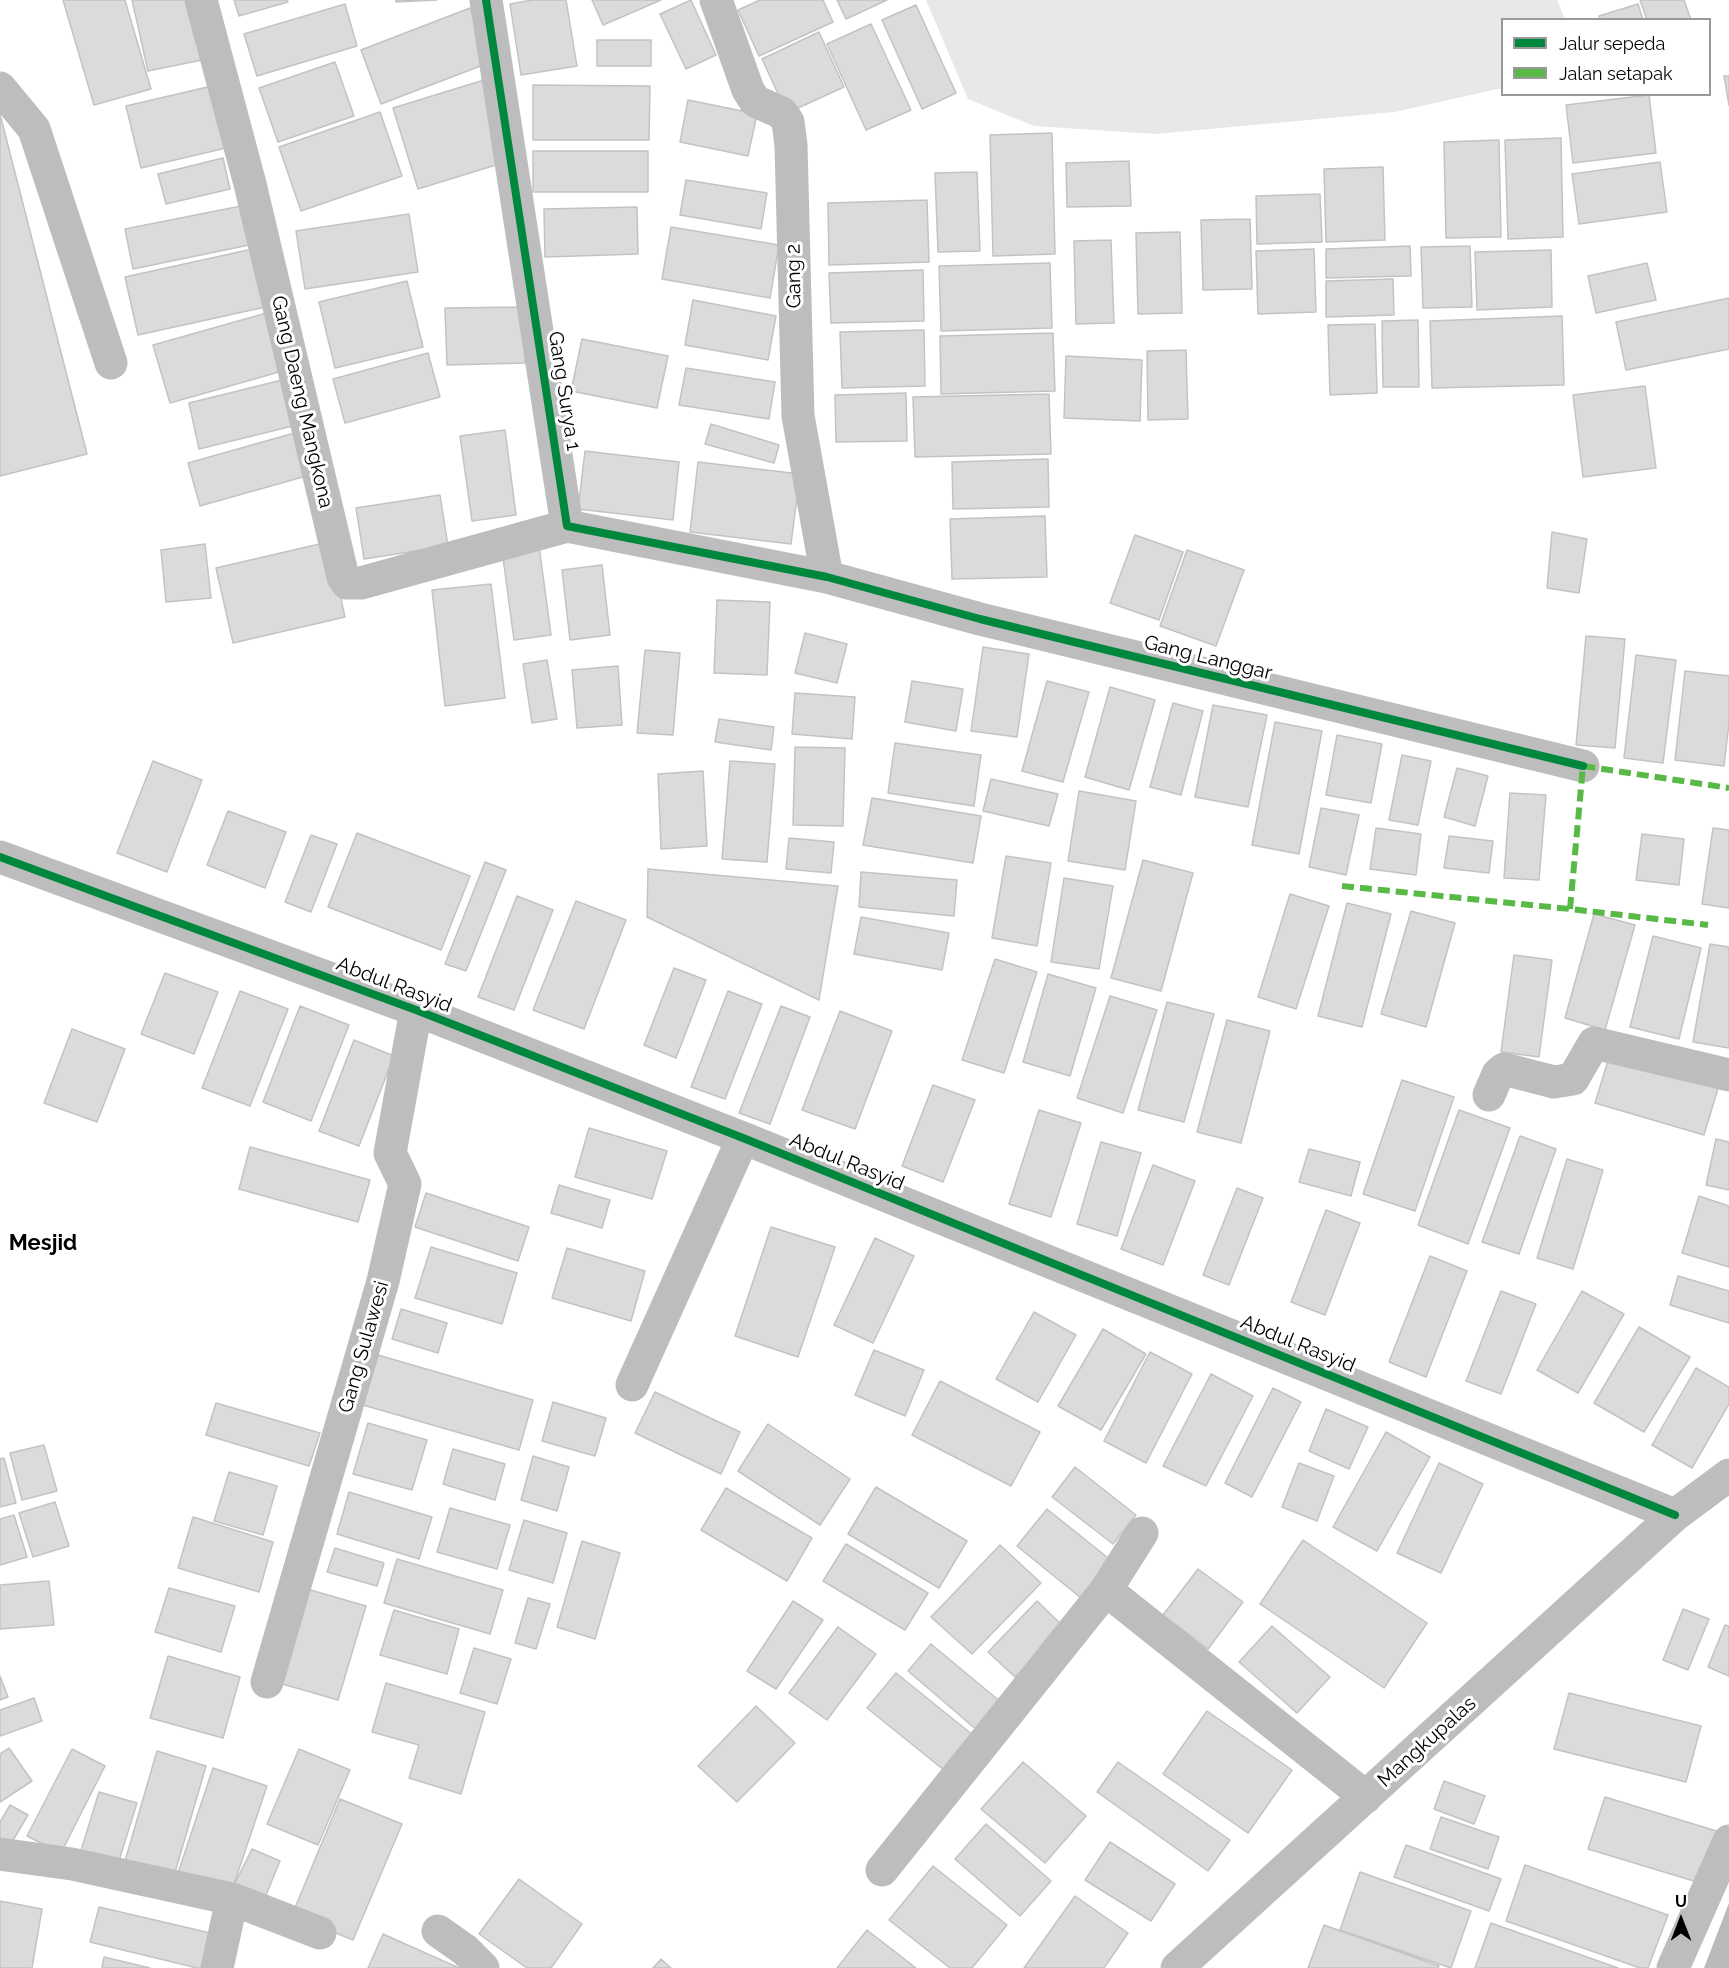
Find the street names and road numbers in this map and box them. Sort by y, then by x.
street label: Gang 2 [781,243,807,309]
street label: Gang Daeng Mangkona [266,293,338,511]
street label: Gang Surya 1 [543,330,585,452]
street label: Gang Langgar [1141,630,1275,686]
street label: Abdul Rasyid [333,952,455,1018]
street label: Abdul Rasyid [786,1128,908,1196]
street label: Gang Sulawesi [334,1278,394,1416]
street label: Abdul Rasyid [1237,1310,1359,1378]
street label: Mangkupalas [1373,1692,1481,1792]

